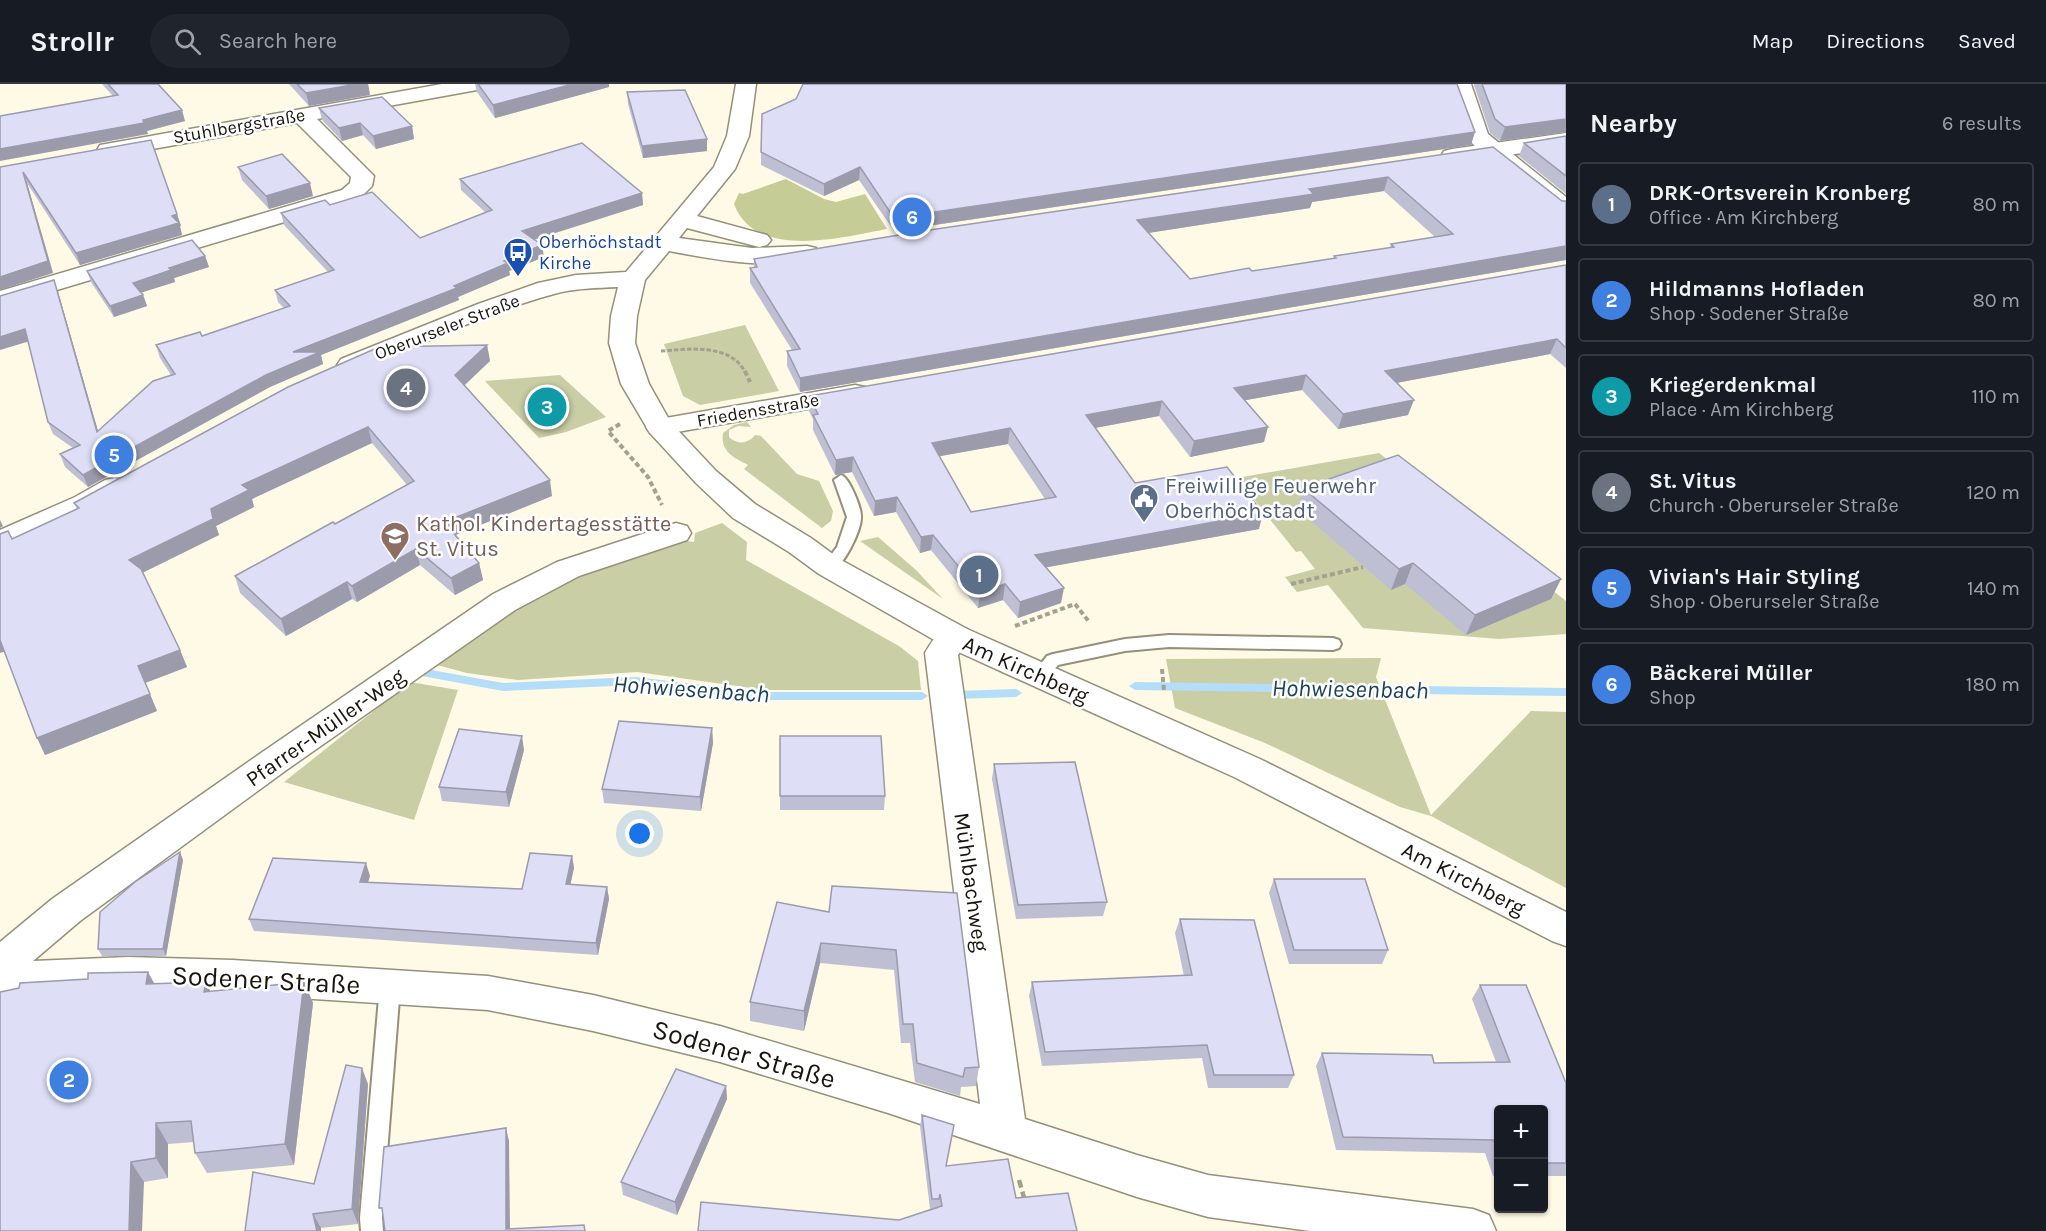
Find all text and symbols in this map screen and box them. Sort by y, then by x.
search box [150,14,570,68]
text: Strollr [30,25,114,58]
icon: search [171,25,204,58]
text: Search here [219,28,337,54]
text: Map [1752,29,1793,53]
text: Directions [1826,29,1925,53]
text: Saved [1958,29,2016,53]
street label: Stuhlbergstraße [171,104,307,148]
text: Nearby [1590,108,1677,139]
text: 6 results [1942,112,2022,135]
text: DRK-Ortsverein Kronberg [1649,180,1910,206]
text: 1 [1608,193,1615,216]
text: 80 m [1972,193,2020,216]
pin: 6 [892,194,932,240]
text: Office · Am Kirchberg [1649,206,1838,229]
place label: Oberhöchstadt Kirche [539,231,662,274]
bus stop icon: Oberhöchstadt Kirche [502,236,534,278]
text: Hildmanns Hofladen [1649,276,1865,302]
street label: Oberurseler Straße [371,289,523,365]
text: 2 [1605,289,1618,312]
text: 80 m [1972,289,2020,312]
text: Shop · Sodener Straße [1649,302,1849,325]
pin: 4 [386,366,426,410]
text: Kriegerdenkmal [1649,372,1816,398]
pin: 3 [528,384,566,430]
text: 3 [1605,385,1618,408]
text: 110 m [1971,385,2020,408]
street label: Friedensstraße [695,388,821,432]
text: Place · Am Kirchberg [1649,398,1833,421]
pin: 5 [94,432,134,478]
text: St. Vitus [1649,468,1737,494]
place label: Freiwillige Feuerwehr Oberhöchstadt [1165,473,1376,524]
text: 4 [1606,481,1617,504]
text: 120 m [1966,481,2020,504]
public building icon: Freiwillige Feuerwehr Oberhöchstadt [1128,482,1160,524]
text: Church · Oberurseler Straße [1649,494,1899,517]
place label: Kathol. Kindertagesstätte St. Vitus [416,511,671,562]
school or university icon: Kathol. Kindertagesstätte St. Vitus [379,520,411,562]
pin: 1 [960,552,998,598]
text: Vivian's Hair Styling [1649,564,1860,590]
text: 5 [1606,577,1617,600]
text: 140 m [1967,577,2020,600]
text: Shop · Oberurseler Straße [1649,590,1879,613]
street label: Am Kirchberg [958,631,1093,710]
text: Bäckerei Müller [1649,660,1812,686]
street label: Pfarrer-Müller-Weg [241,663,411,793]
water label: Hohwiesenbach [612,670,770,708]
text: 6 [1605,673,1618,696]
text: 180 m [1966,673,2020,696]
water label: Hohwiesenbach [1271,674,1429,704]
text: Shop [1649,686,1696,709]
street label: Mühlbachweg [948,811,994,954]
your location [625,819,654,848]
street label: Am Kirchberg [1397,837,1530,921]
street label: Sodener Straße [171,959,361,1001]
street label: Sodener Straße [649,1013,839,1095]
pin: 2 [50,1058,88,1102]
map controls [1494,1105,1548,1213]
button: + [1494,1105,1548,1159]
button: − [1494,1159,1548,1213]

